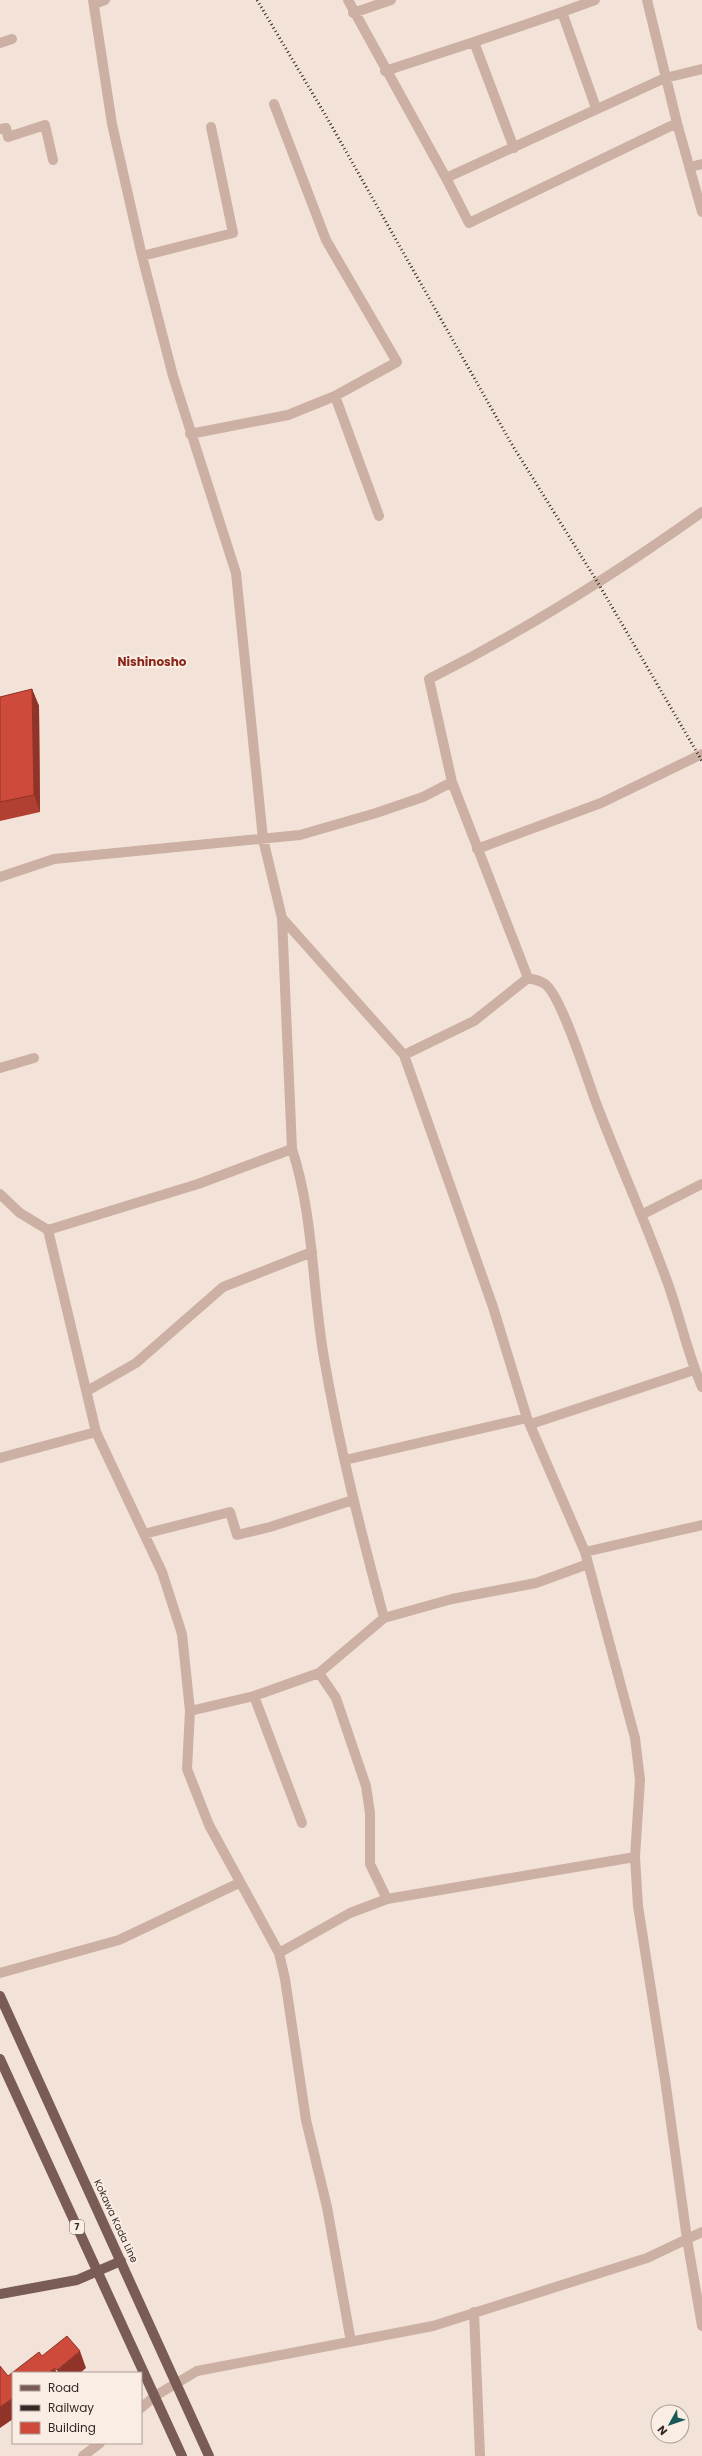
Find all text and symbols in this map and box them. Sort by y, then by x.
district label: Nishinosho [117,653,187,670]
street label: Kokawa Kada Line [90,2177,142,2265]
road number: 7 [70,2220,84,2234]
legend [12,2372,142,2444]
text: Road [48,2379,79,2396]
text: Railway [48,2399,94,2416]
north arrow [650,2404,690,2444]
text: Building [48,2419,96,2436]
text: N [654,2422,671,2439]

